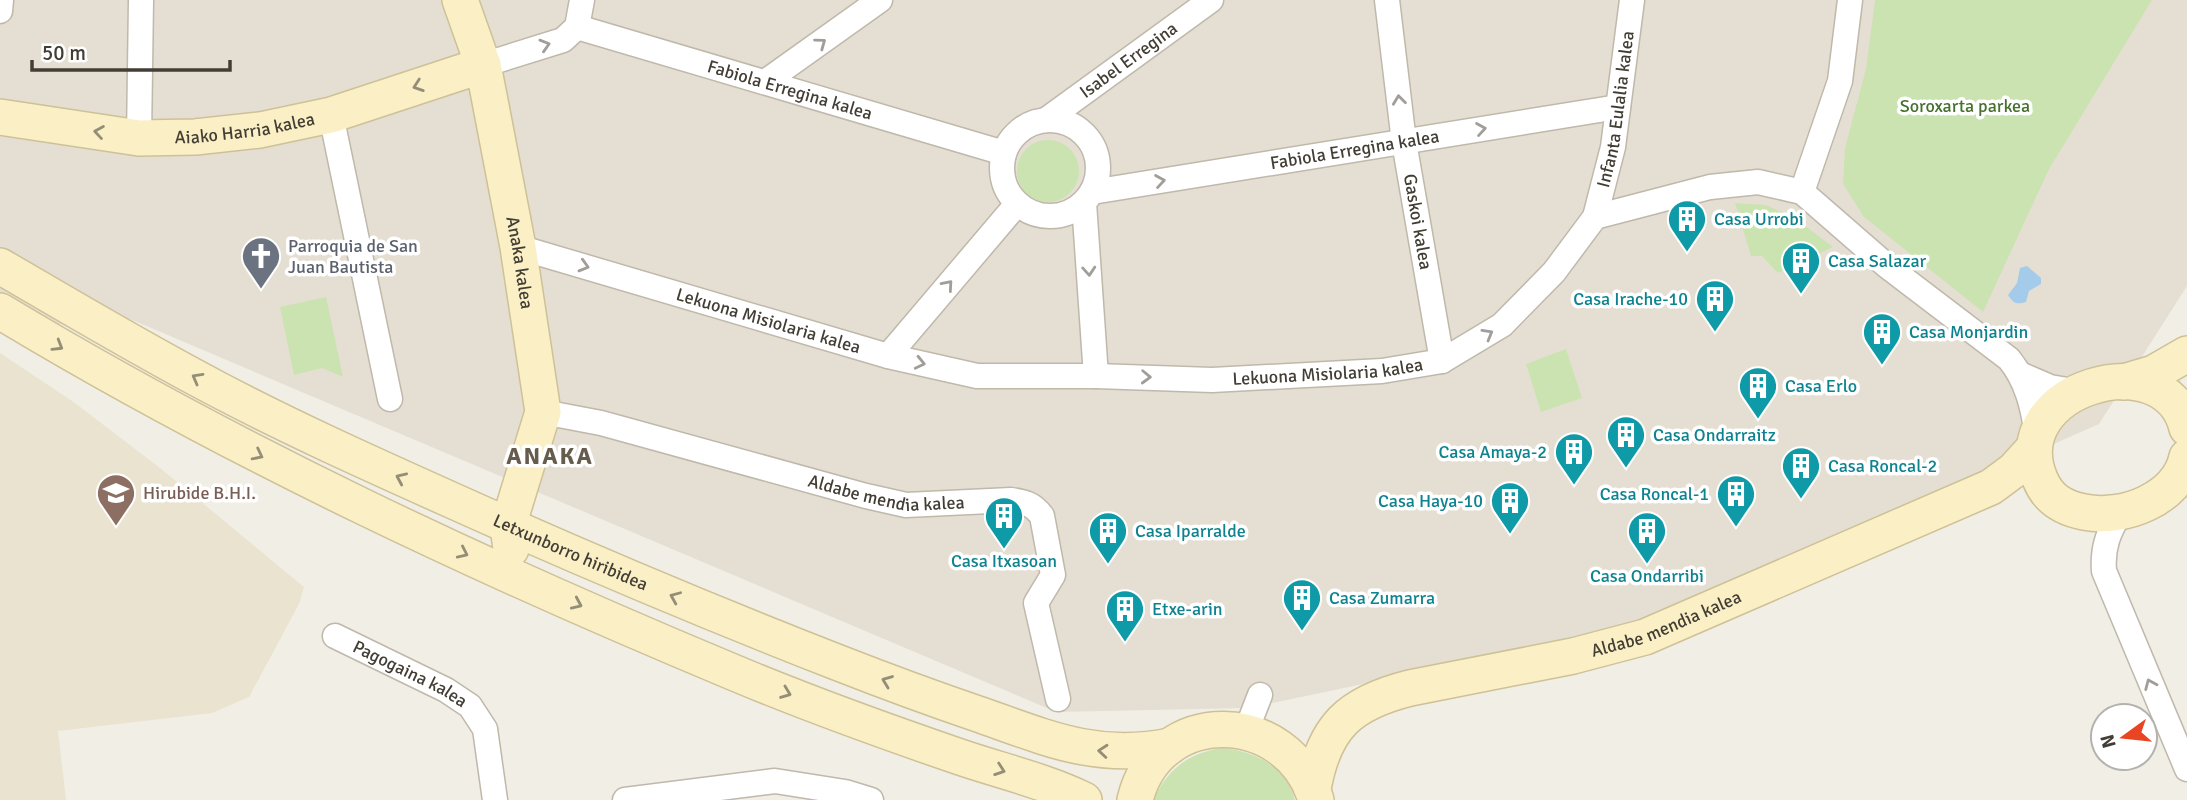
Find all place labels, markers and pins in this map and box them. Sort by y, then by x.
building icon: Casa Urrobi [1666,198,1708,253]
place label: Casa Urrobi [1714,208,1804,230]
church icon: Parroquia de San Juan Bautista [240,235,282,290]
place label: Parroquia de San Juan Bautista [288,235,418,278]
building icon: Casa Salazar [1780,240,1822,295]
place label: Casa Salazar [1828,250,1927,272]
building icon: Casa Irache-10 [1694,278,1736,333]
place label: Casa Irache-10 [1573,288,1688,310]
building icon: Casa Monjardin [1861,311,1903,366]
place label: Casa Monjardin [1909,321,2028,343]
building icon: Casa Erlo [1737,365,1779,420]
place label: Casa Erlo [1785,375,1857,397]
building icon: Casa Ondarraitz [1605,414,1647,469]
place label: Casa Ondarraitz [1653,424,1776,446]
building icon: Casa Amaya-2 [1553,431,1595,486]
place label: Casa Amaya-2 [1439,441,1547,463]
building icon: Casa Roncal-2 [1780,445,1822,500]
place label: Casa Roncal-2 [1828,455,1937,477]
school or university icon: Hirubide B.H.I. [95,472,137,527]
building icon: Casa Roncal-1 [1715,473,1757,528]
building icon: Casa Haya-10 [1489,480,1531,535]
place label: Hirubide B.H.I. [143,482,256,504]
place label: Casa Roncal-1 [1600,483,1709,505]
place label: Casa Haya-10 [1378,490,1483,512]
building icon: Casa Itxasoan [983,495,1025,550]
building icon: Casa Iparralde [1087,510,1129,565]
building icon: Casa Ondarribi [1626,510,1668,565]
place label: Casa Iparralde [1135,520,1246,542]
place label: Casa Itxasoan [951,550,1057,572]
place label: Casa Ondarribi [1590,565,1704,587]
building icon: Casa Zumarra [1281,577,1323,632]
place label: Casa Zumarra [1329,587,1435,609]
building icon: Etxe-arin [1104,588,1146,643]
place label: Etxe-arin [1152,598,1223,620]

